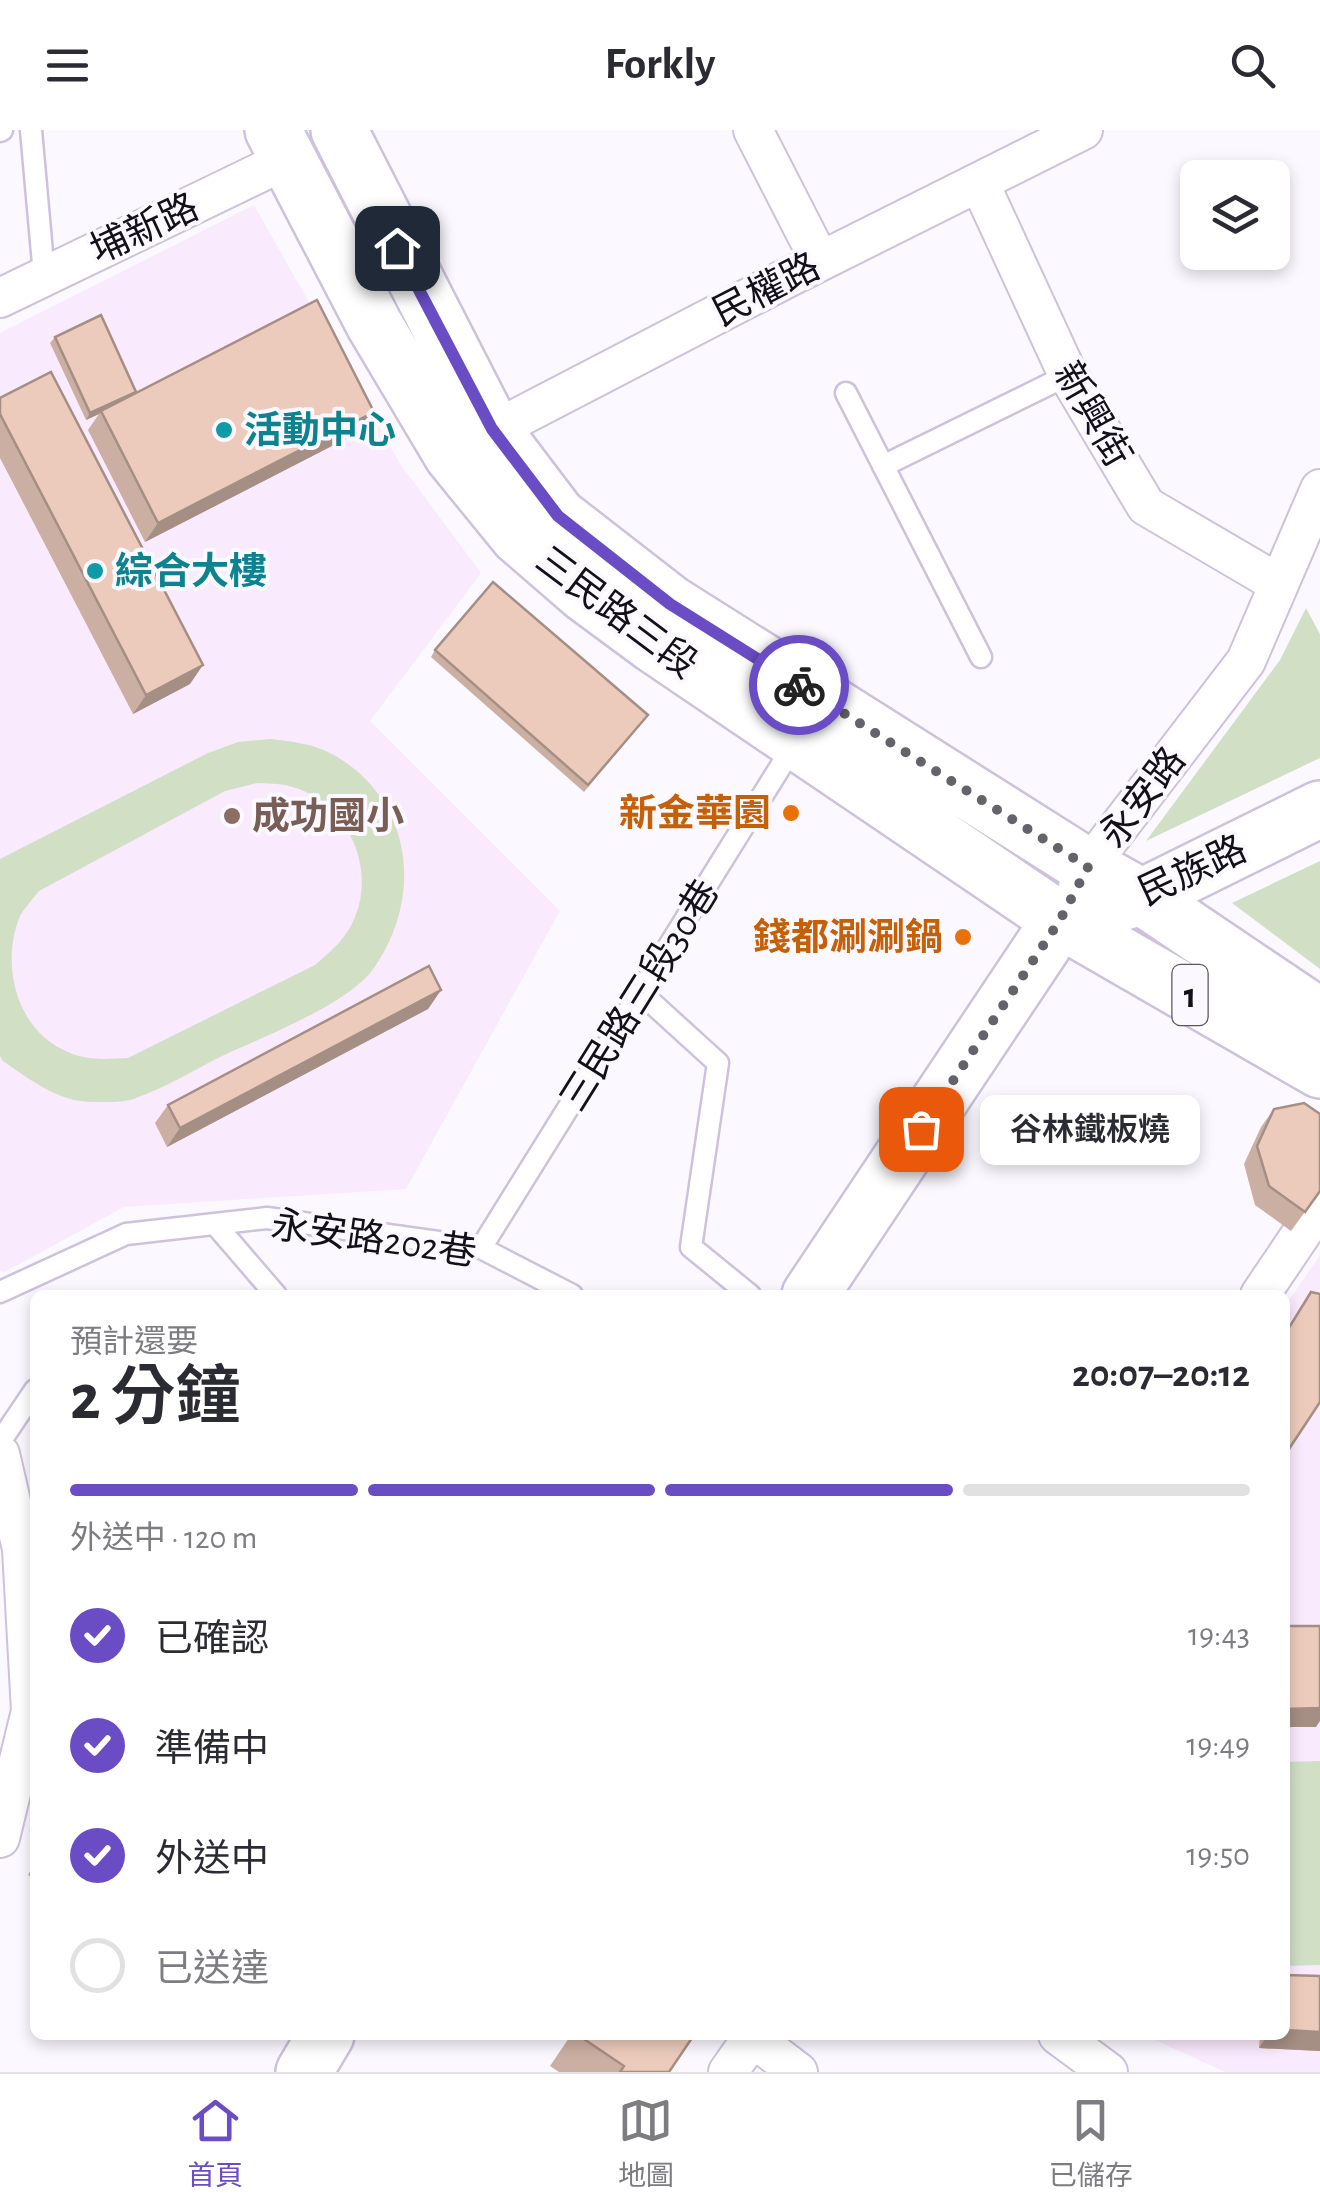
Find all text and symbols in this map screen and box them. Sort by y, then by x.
icon: menu [40,38,95,93]
icon: search [1225,38,1280,93]
text: Forkly [605,42,715,87]
map controls [1180,160,1290,270]
button: layers [1180,160,1290,270]
street label: 埔新路 [84,186,205,271]
pin [355,206,440,291]
icon: home [370,221,425,276]
street label: 民權路 [707,246,826,334]
street label: 新興街 [1046,355,1139,474]
place label: 活動中心 [244,410,396,451]
marker: 活動中心 [213,419,235,441]
street label: 三民路三段 [528,539,705,686]
place label: 綜合大樓 [115,551,267,592]
marker: 綜合大樓 [84,560,106,582]
courier [749,635,849,735]
icon: bike [772,658,827,713]
street label: 永安路 [1092,739,1193,855]
place label: 新金華園 [619,793,771,834]
place label: 成功國小 [252,796,404,837]
marker: 新金華園 [780,802,802,824]
marker: 成功國小 [221,805,243,827]
street label: 民族路 [1132,829,1253,913]
street label: 三民路三段30巷 [552,873,727,1118]
place label: 錢都涮涮鍋 [753,917,943,958]
marker: 錢都涮涮鍋 [952,926,974,948]
road number: 1 [1172,965,1208,1025]
pin [879,1087,964,1172]
callout: 谷林鐵板燒 [981,1094,1201,1164]
icon: bag [894,1102,949,1157]
text: 谷林鐵板燒 [1010,1114,1170,1146]
street label: 永安路202巷 [269,1204,479,1273]
text: 預計還要 [70,1326,198,1358]
text: 20:07–20:12 [1072,1356,1250,1394]
text: 2 分鐘 [70,1366,240,1431]
text: 外送中 · 120 m [70,1522,257,1554]
icon: check [70,1608,125,1663]
text: 19:43 [1188,1619,1250,1651]
text: 已確認 [155,1621,269,1659]
icon: check [70,1718,125,1773]
text: 19:49 [1186,1729,1250,1761]
text: 準備中 [155,1731,269,1769]
icon: check [70,1828,125,1883]
text: 19:50 [1186,1839,1250,1871]
text: 外送中 [155,1841,269,1879]
text: 已送達 [155,1951,269,1989]
tab: 首頁 [187,2093,243,2194]
tab: 地圖 [618,2093,674,2194]
tab: 已儲存 [1049,2093,1133,2194]

